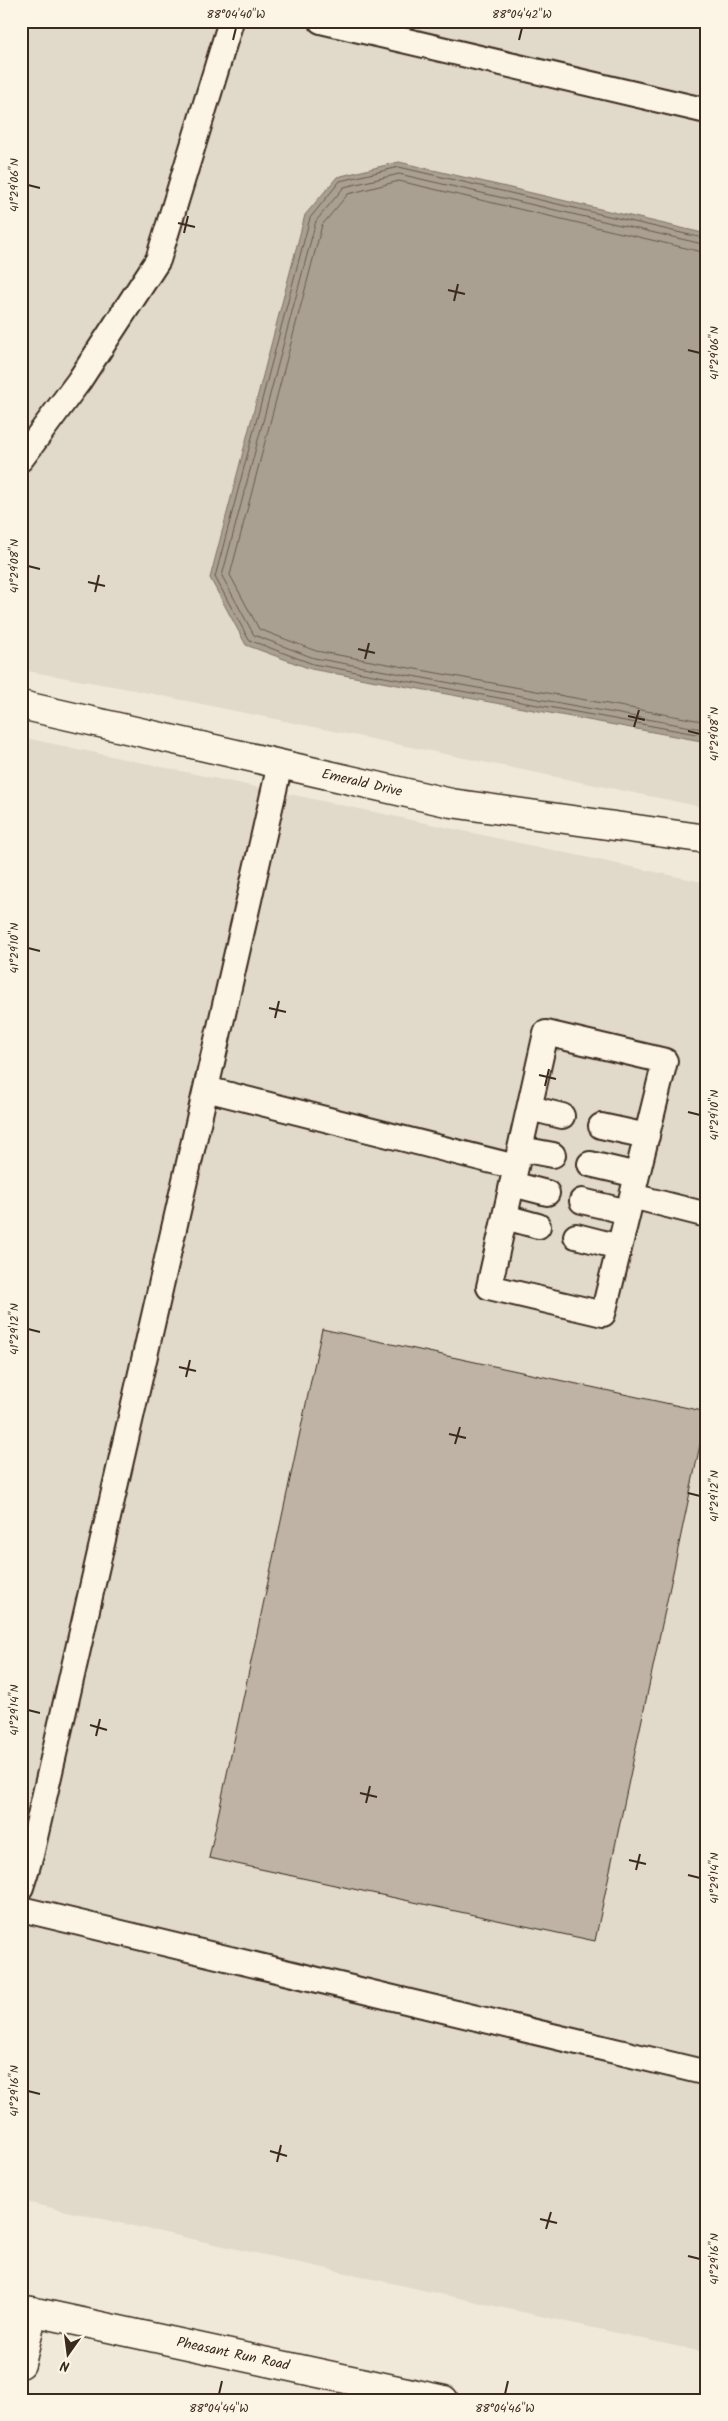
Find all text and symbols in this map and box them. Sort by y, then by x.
text: 88°04'40"W [207,5,265,24]
text: 88°04'42"W [492,5,552,24]
text: 41°29'06"N [5,158,24,212]
text: 41°29'06"N [705,326,724,380]
text: 41°29'08"N [5,539,24,593]
text: 41°29'08"N [705,707,724,761]
street label: Emerald Drive [320,763,405,803]
text: 41°29'10"N [5,923,24,973]
text: 41°29'10"N [705,1090,724,1140]
text: 41°29'12"N [5,1303,24,1355]
text: 41°29'12"N [705,1470,724,1522]
text: 41°29'14"N [5,1684,24,1736]
text: 41°29'14"N [705,1852,724,1904]
text: 41°29'16"N [5,2065,24,2117]
text: 41°29'16"N [705,2233,724,2285]
north arrow [42,2328,92,2378]
street label: Pheasant Run Road [174,2331,293,2377]
text: N [58,2354,72,2377]
text: 88°04'44"W [189,2399,249,2418]
text: 88°04'46"W [475,2399,535,2418]

